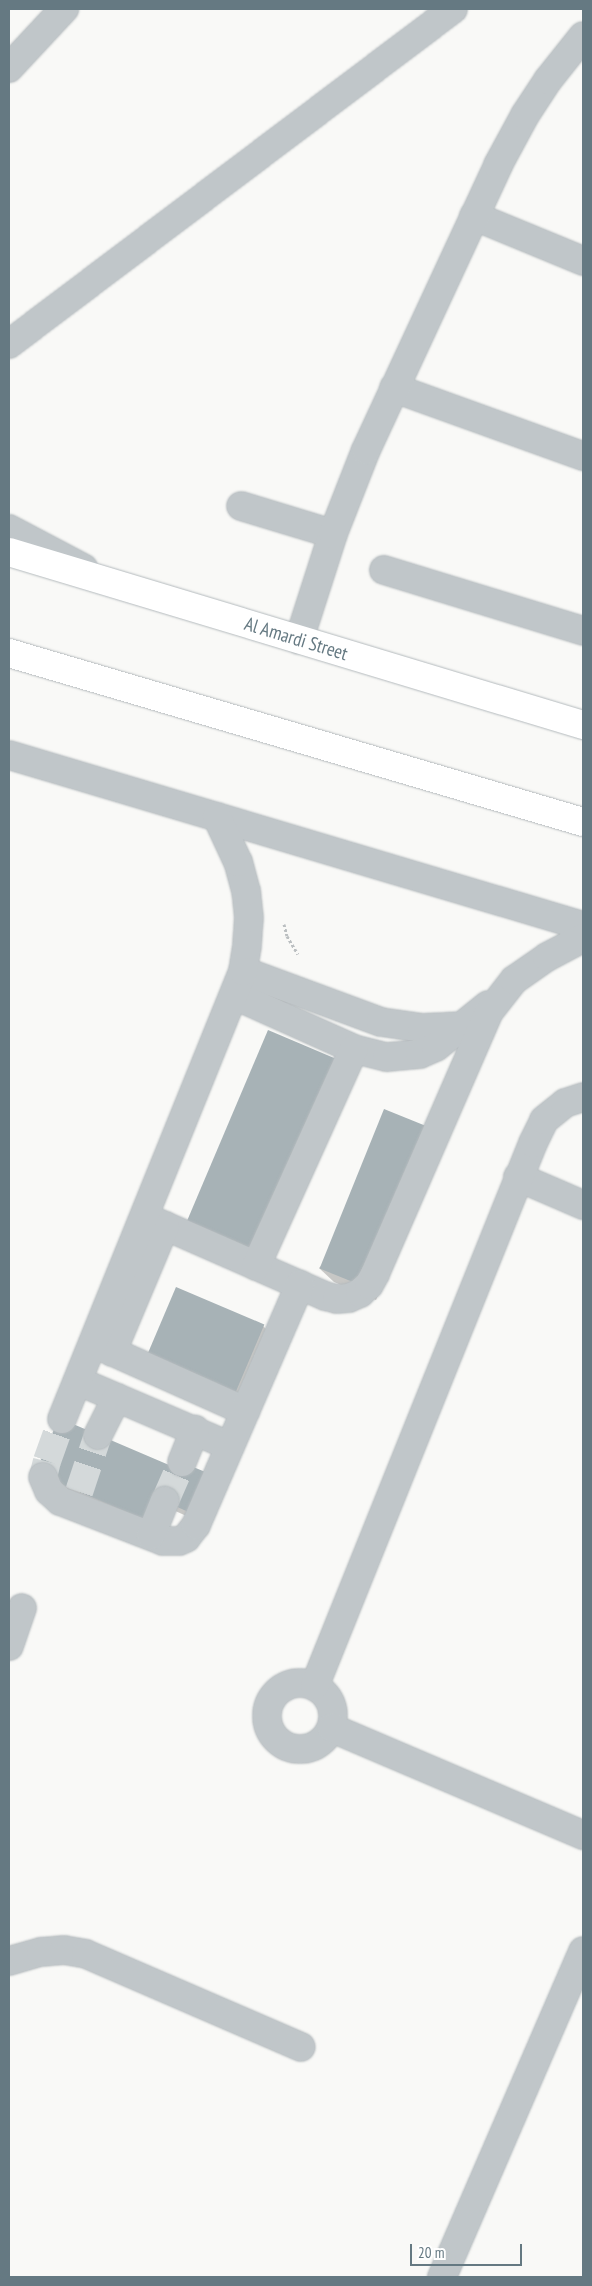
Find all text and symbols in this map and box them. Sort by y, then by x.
street label: Al Amardi Street [241,612,351,666]
scale bar [412,2234,524,2266]
text: 20 m [418,2243,444,2262]

